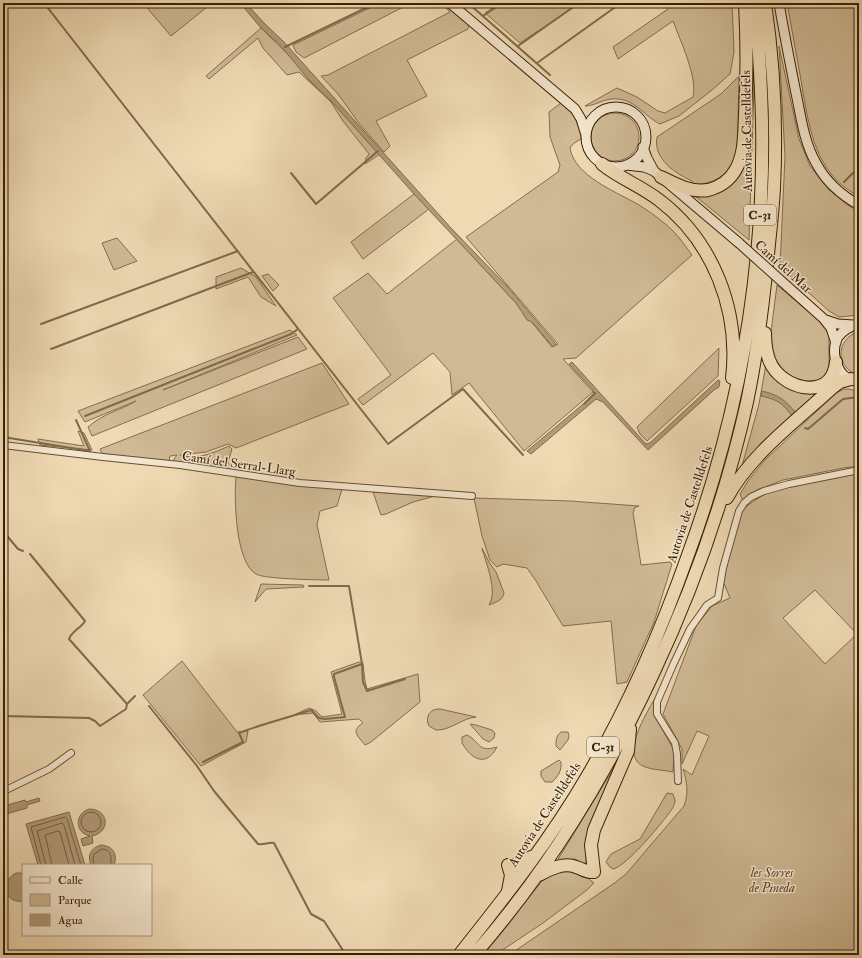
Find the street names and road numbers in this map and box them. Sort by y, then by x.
street label: Autovia de Castelldefels [738,69,756,193]
road number: C-31 [744,205,776,225]
street label: Camí del Mar [751,237,815,297]
street label: Autovia de Castelldefels [663,443,717,566]
street label: Camí del Serral-Llarg [181,448,297,480]
road number: C-31 [587,737,619,757]
street label: Autovia de Castelldefels [504,759,585,871]

